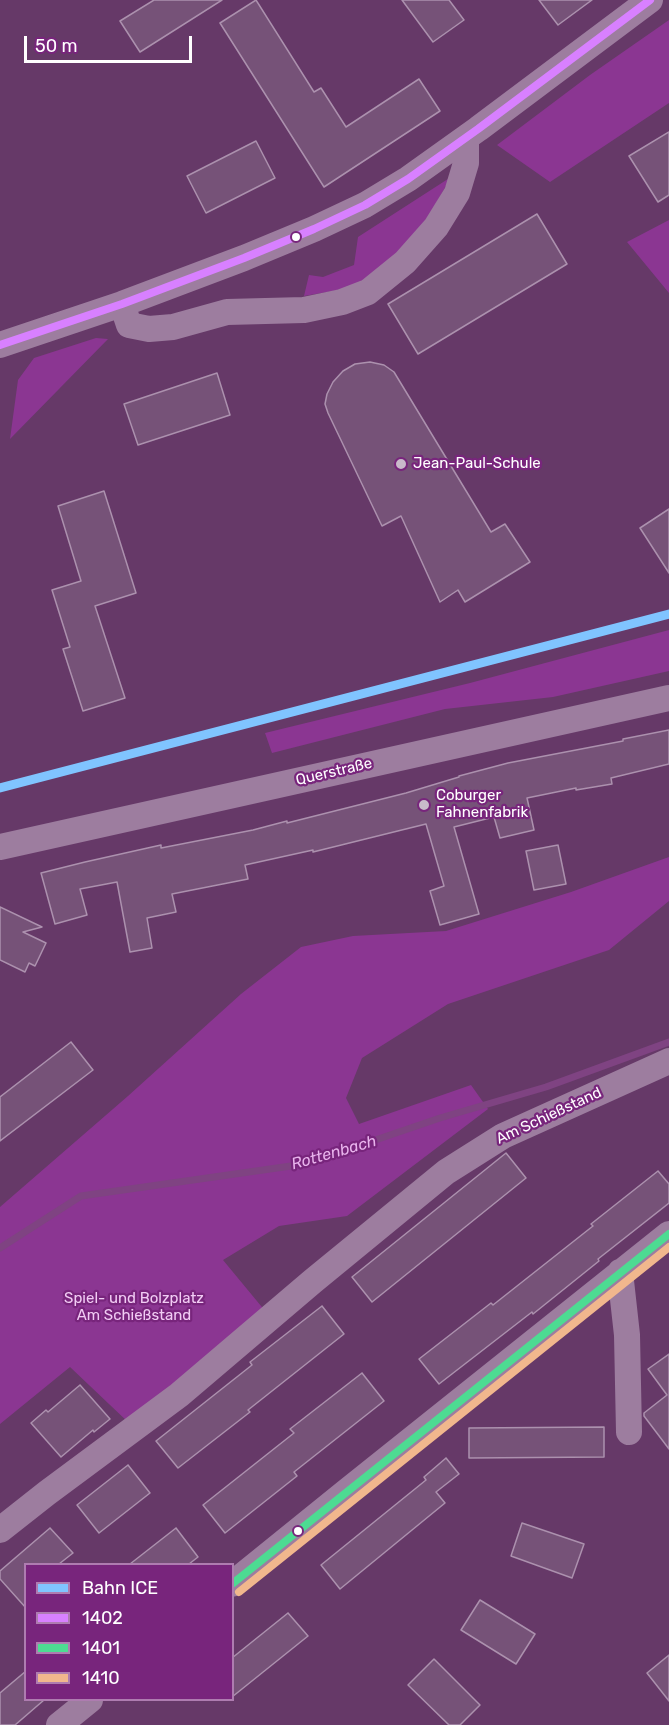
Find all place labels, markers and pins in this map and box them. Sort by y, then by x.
unlabelled marker [290,231,302,243]
place label: Jean-Paul-Schule [413,455,541,473]
marker: Jean-Paul-Schule [394,457,408,471]
place label: Coburger Fahnenfabrik [436,787,528,822]
marker: Coburger Fahnenfabrik [417,798,431,812]
unlabelled marker [292,1525,304,1537]

